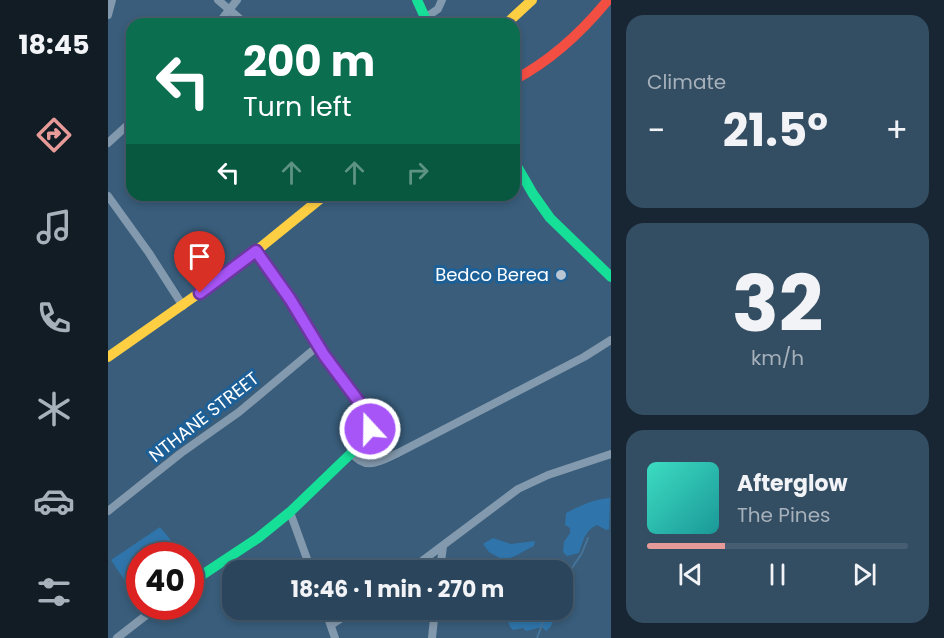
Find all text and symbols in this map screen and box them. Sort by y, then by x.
text: 18:45 [18,26,90,63]
text: 200 m [243,32,375,91]
icon: left [144,42,222,120]
text: Climate [647,68,726,96]
text: Turn left [243,88,352,125]
text: 21.5° [723,99,828,162]
text: − [647,107,665,154]
text: + [885,107,908,154]
icon: directions [33,114,75,156]
icon: left [212,156,245,189]
icon: ahead [275,156,308,189]
icon: ahead [338,156,371,189]
icon: right [401,156,434,189]
icon: music [33,206,75,248]
pin [174,231,225,293]
icon: arrive [183,240,216,273]
text: 32 [732,249,823,358]
place label: Bedco Berea [435,262,549,287]
marker: Bedco Berea [554,268,568,282]
icon: phone [33,297,75,339]
text: km/h [751,344,804,372]
street label: NTHANE STREET [144,366,264,467]
icon: climate [33,388,75,430]
position arrow [338,397,402,461]
text: Afterglow [737,468,848,499]
icon: car [33,480,75,522]
text: The Pines [737,501,831,529]
speed limit sign: 40 [126,542,204,620]
icon: previous [674,558,707,591]
icon: pause [761,558,794,591]
icon: next [848,558,881,591]
icon: filters [33,571,75,613]
text: 18:46 · 1 min · 270 m [291,574,504,605]

